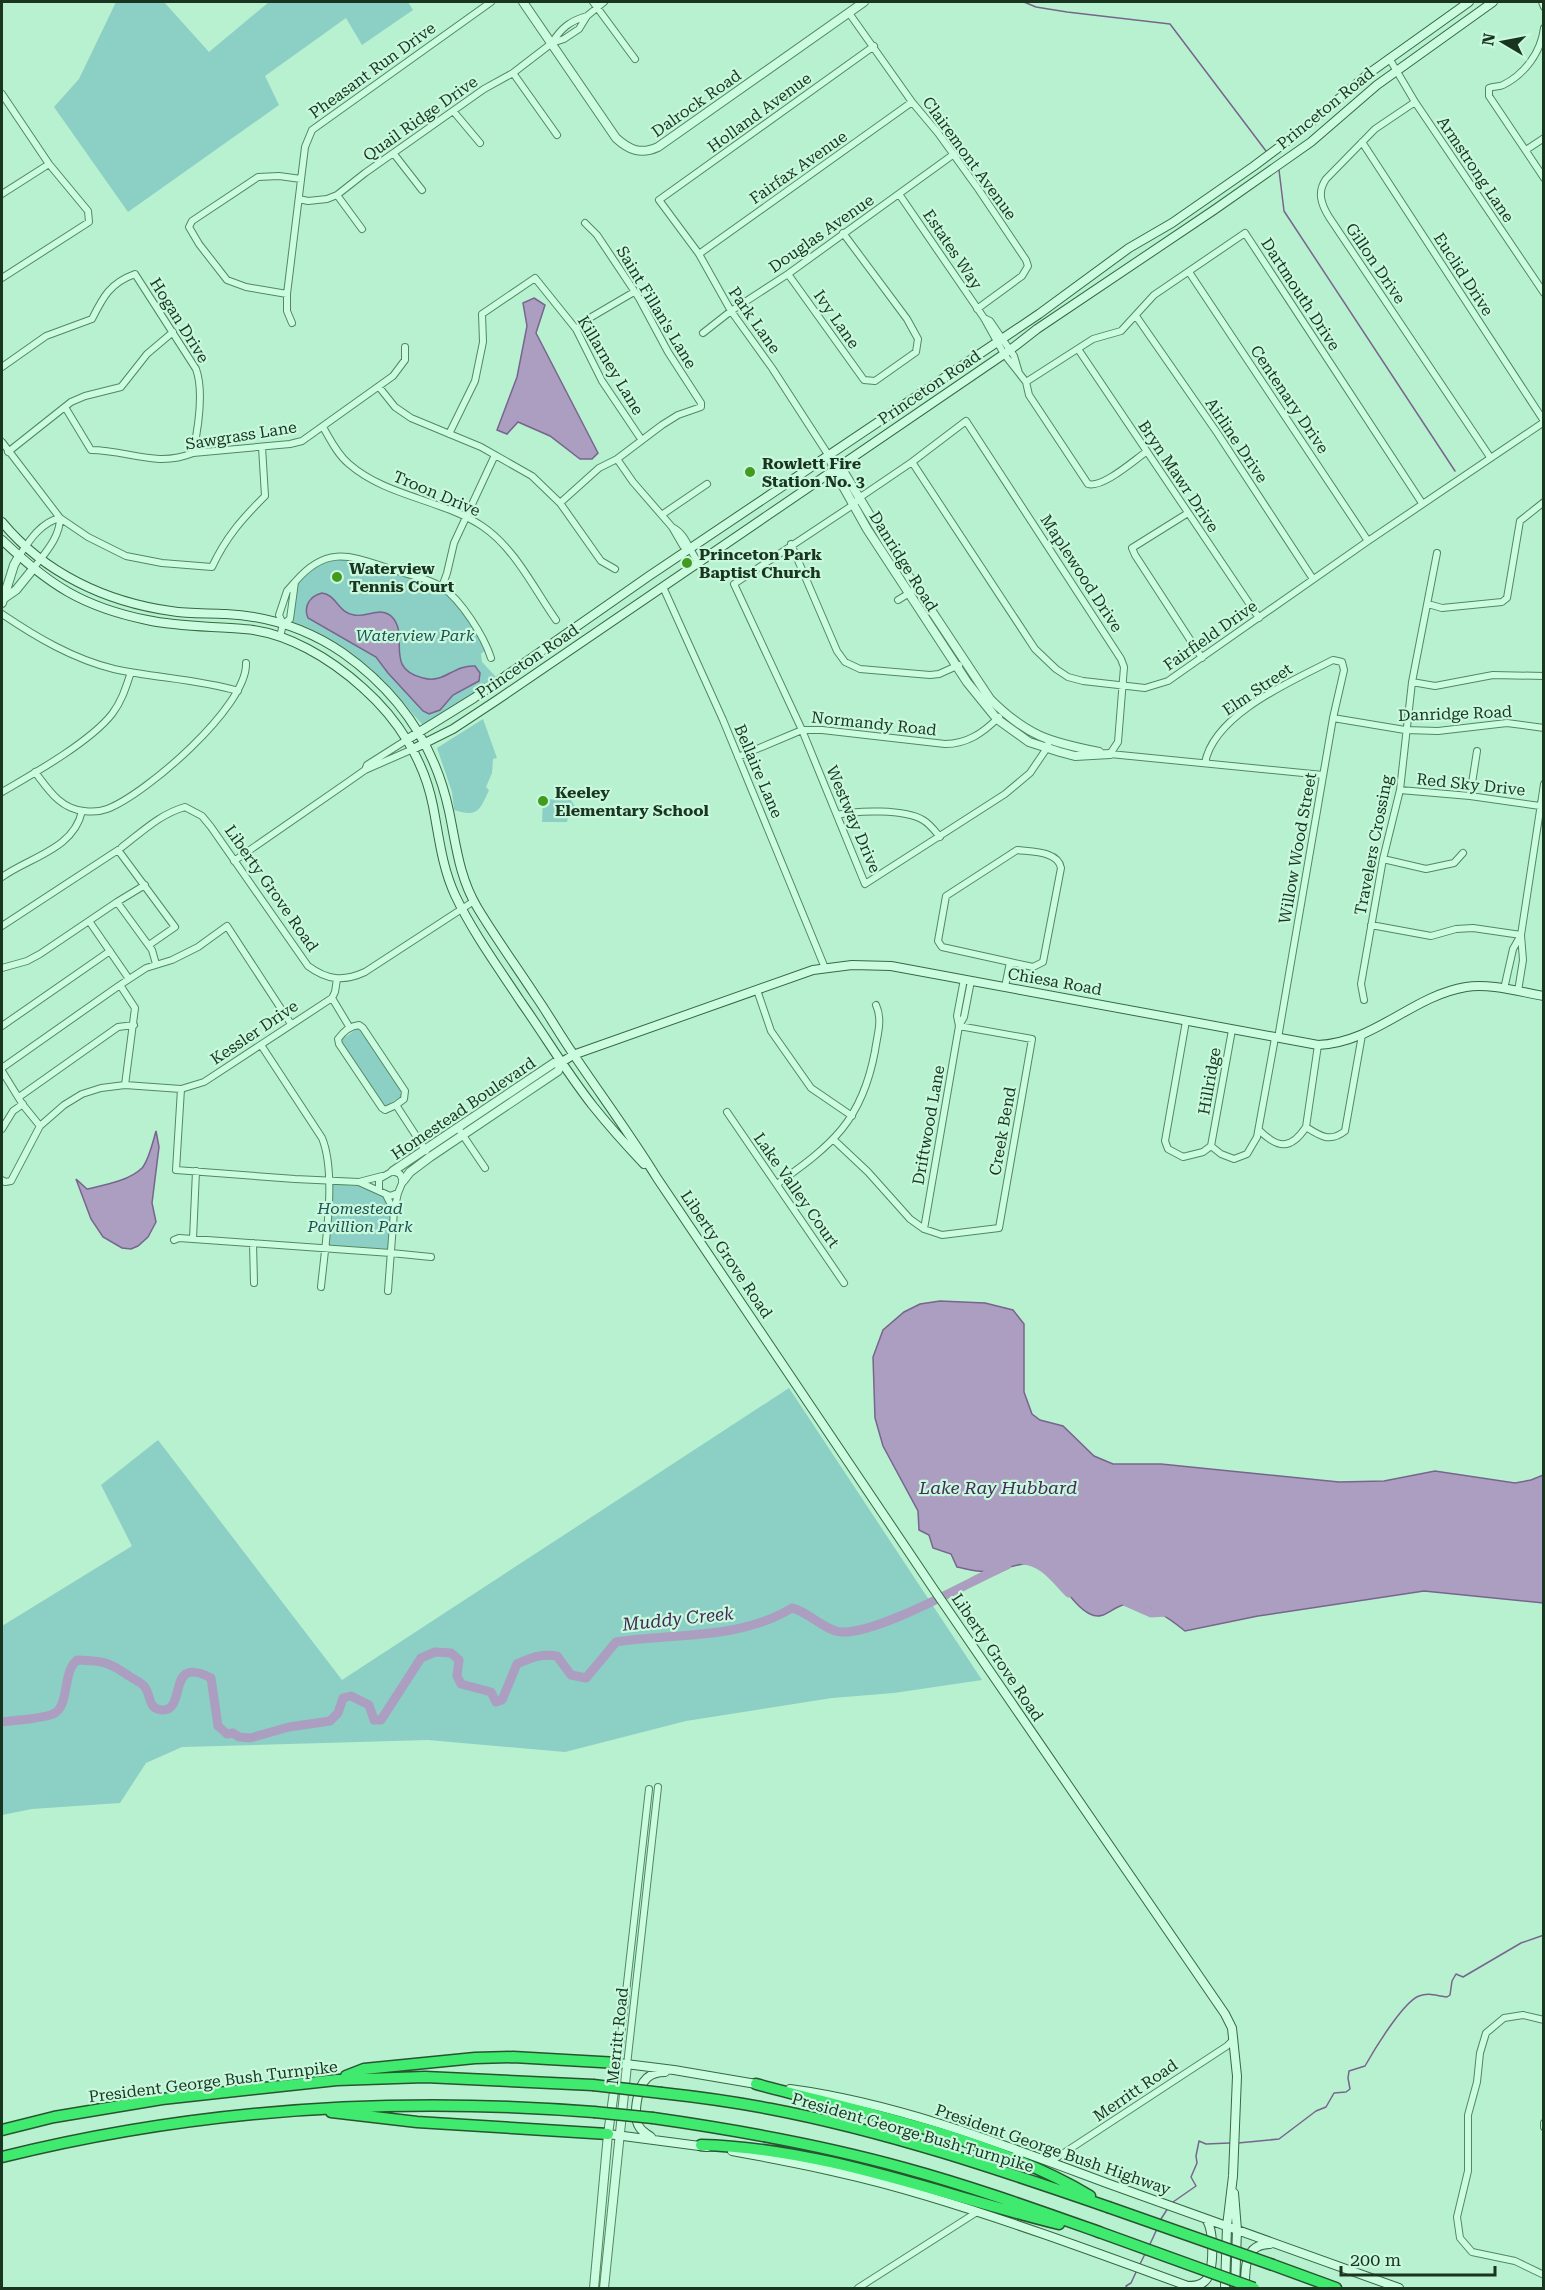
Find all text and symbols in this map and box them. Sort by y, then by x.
north arrow [1473,12,1533,72]
street label: Pheasant Run Drive [305,18,439,123]
text: N [1478,32,1499,47]
street label: Princeton Road [1273,63,1378,153]
street label: Dalrock Road [648,66,745,141]
street label: Holland Avenue [704,68,815,156]
street label: Quail Ridge Drive [359,72,481,165]
street label: Clairemont Avenue [919,93,1021,224]
street label: Armstrong Lane [1433,113,1518,226]
street label: Fairfax Avenue [746,127,851,208]
street label: Douglas Avenue [765,190,878,277]
street label: Estates Way [919,206,986,293]
street label: Gillon Drive [1342,219,1410,307]
street label: Euclid Drive [1430,229,1498,320]
street label: Dartmouth Drive [1257,234,1344,354]
street label: Saint Fillan's Lane [612,242,701,372]
street label: Hogan Drive [146,274,213,366]
street label: Park Lane [725,283,785,358]
street label: Ivy Lane [810,286,864,352]
street label: Killarney Lane [574,312,648,418]
street label: Centenary Drive [1246,342,1333,457]
street label: Princeton Road [874,346,984,429]
street label: Airline Drive [1201,394,1272,486]
street label: Sawgrass Lane [184,417,298,454]
street label: Bryn Mawr Drive [1134,417,1223,536]
place label: Rowlett Fire Station No. 3 [762,454,865,491]
marker: Rowlett Fire Station No. 3 [743,465,757,479]
street label: Troon Drive [390,467,483,520]
street label: Danridge Road [865,508,942,615]
street label: Maplewood Drive [1036,511,1127,636]
place label: Princeton Park Baptist Church [699,545,822,582]
marker: Princeton Park Baptist Church [680,556,694,570]
place label: Waterview Tennis Court [349,559,455,596]
marker: Waterview Tennis Court [330,570,344,584]
street label: Fairfield Drive [1160,596,1261,675]
street label: Princeton Road [472,620,582,703]
park label: Waterview Park [356,626,475,645]
street label: Elm Street [1219,659,1296,720]
street label: Danridge Road [1398,702,1512,725]
street label: Normandy Road [810,707,937,740]
street label: Bellaire Lane [730,721,787,821]
street label: Westway Drive [822,763,885,876]
street label: Red Sky Drive [1416,769,1526,800]
street label: Willow Wood Street [1275,771,1320,925]
street label: Travelers Crossing [1351,773,1397,917]
place label: Keeley Elementary School [555,783,710,820]
marker: Keeley Elementary School [536,794,550,808]
street label: Liberty Grove Road [221,821,322,955]
street label: Chiesa Road [1006,964,1103,999]
street label: Kessler Drive [207,996,302,1069]
street label: Hillridge [1194,1046,1225,1116]
street label: Homestead Boulevard [388,1053,539,1164]
street label: Driftwood Lane [909,1063,948,1187]
street label: Creek Bend [985,1085,1020,1177]
street label: Lake Valley Court [750,1129,843,1252]
street label: Liberty Grove Road [677,1187,776,1322]
park label: Homestead Pavillion Park [306,1199,413,1236]
water label: Lake Ray Hubbard [918,1477,1077,1498]
street label: Liberty Grove Road [948,1590,1047,1725]
water label: Muddy Creek [620,1602,735,1635]
street label: Merritt Road [603,1987,632,2086]
street label: Merritt Road [1090,2055,1181,2126]
street label: President George Bush Turnpike [87,2057,339,2106]
street label: President George Bush Turnpike [790,2089,1036,2176]
street label: President George Bush Highway [933,2100,1174,2199]
scale bar [1341,2239,1496,2277]
text: 200 m [1350,2249,1401,2270]

